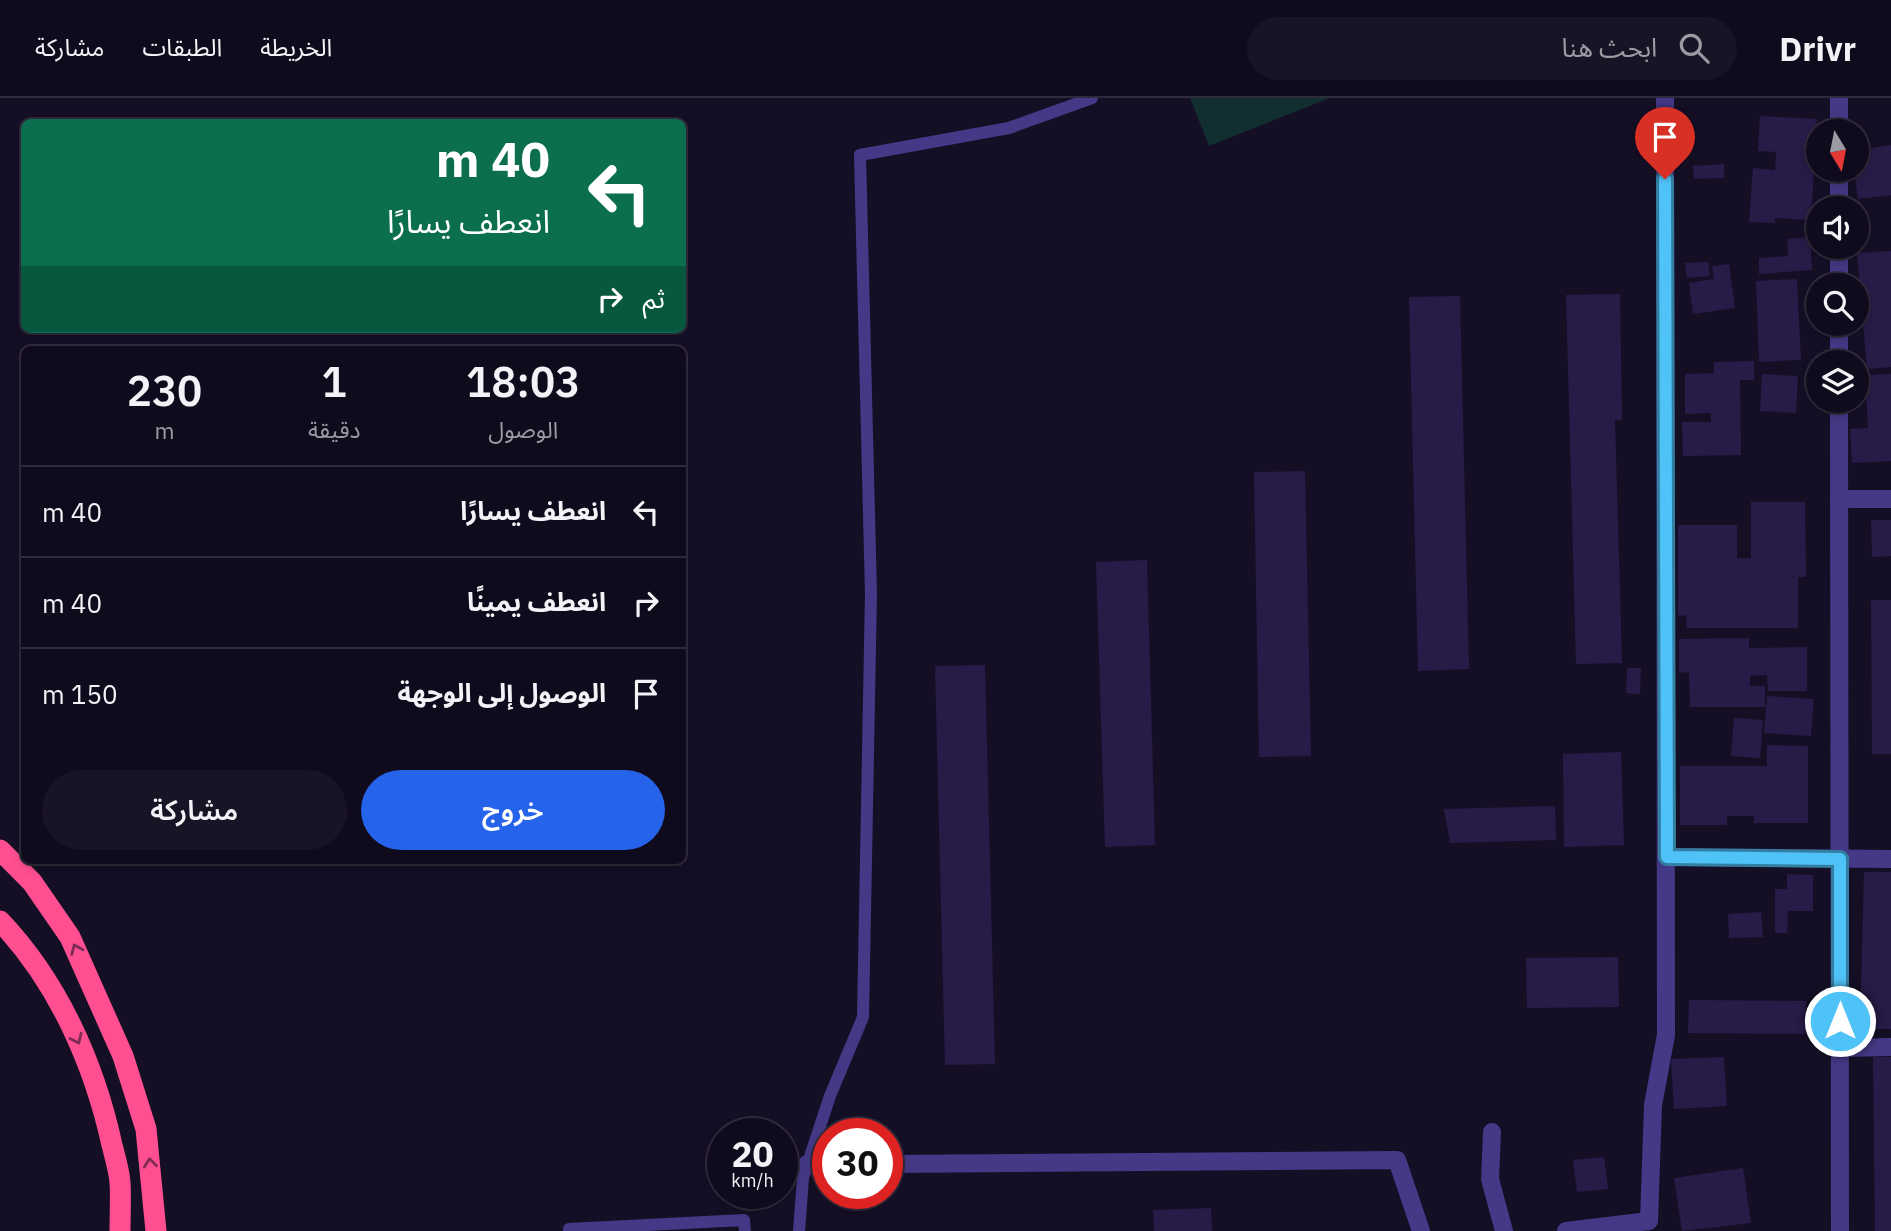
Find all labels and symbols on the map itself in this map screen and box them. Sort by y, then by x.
pin [1635,107,1695,179]
north arrow [1806,119,1869,182]
one-way arrow [70,944,84,956]
position arrow [1803,984,1877,1058]
one-way arrow [69,1032,83,1044]
speed limit sign: 30 [812,1118,903,1209]
one-way arrow [142,1157,157,1169]

